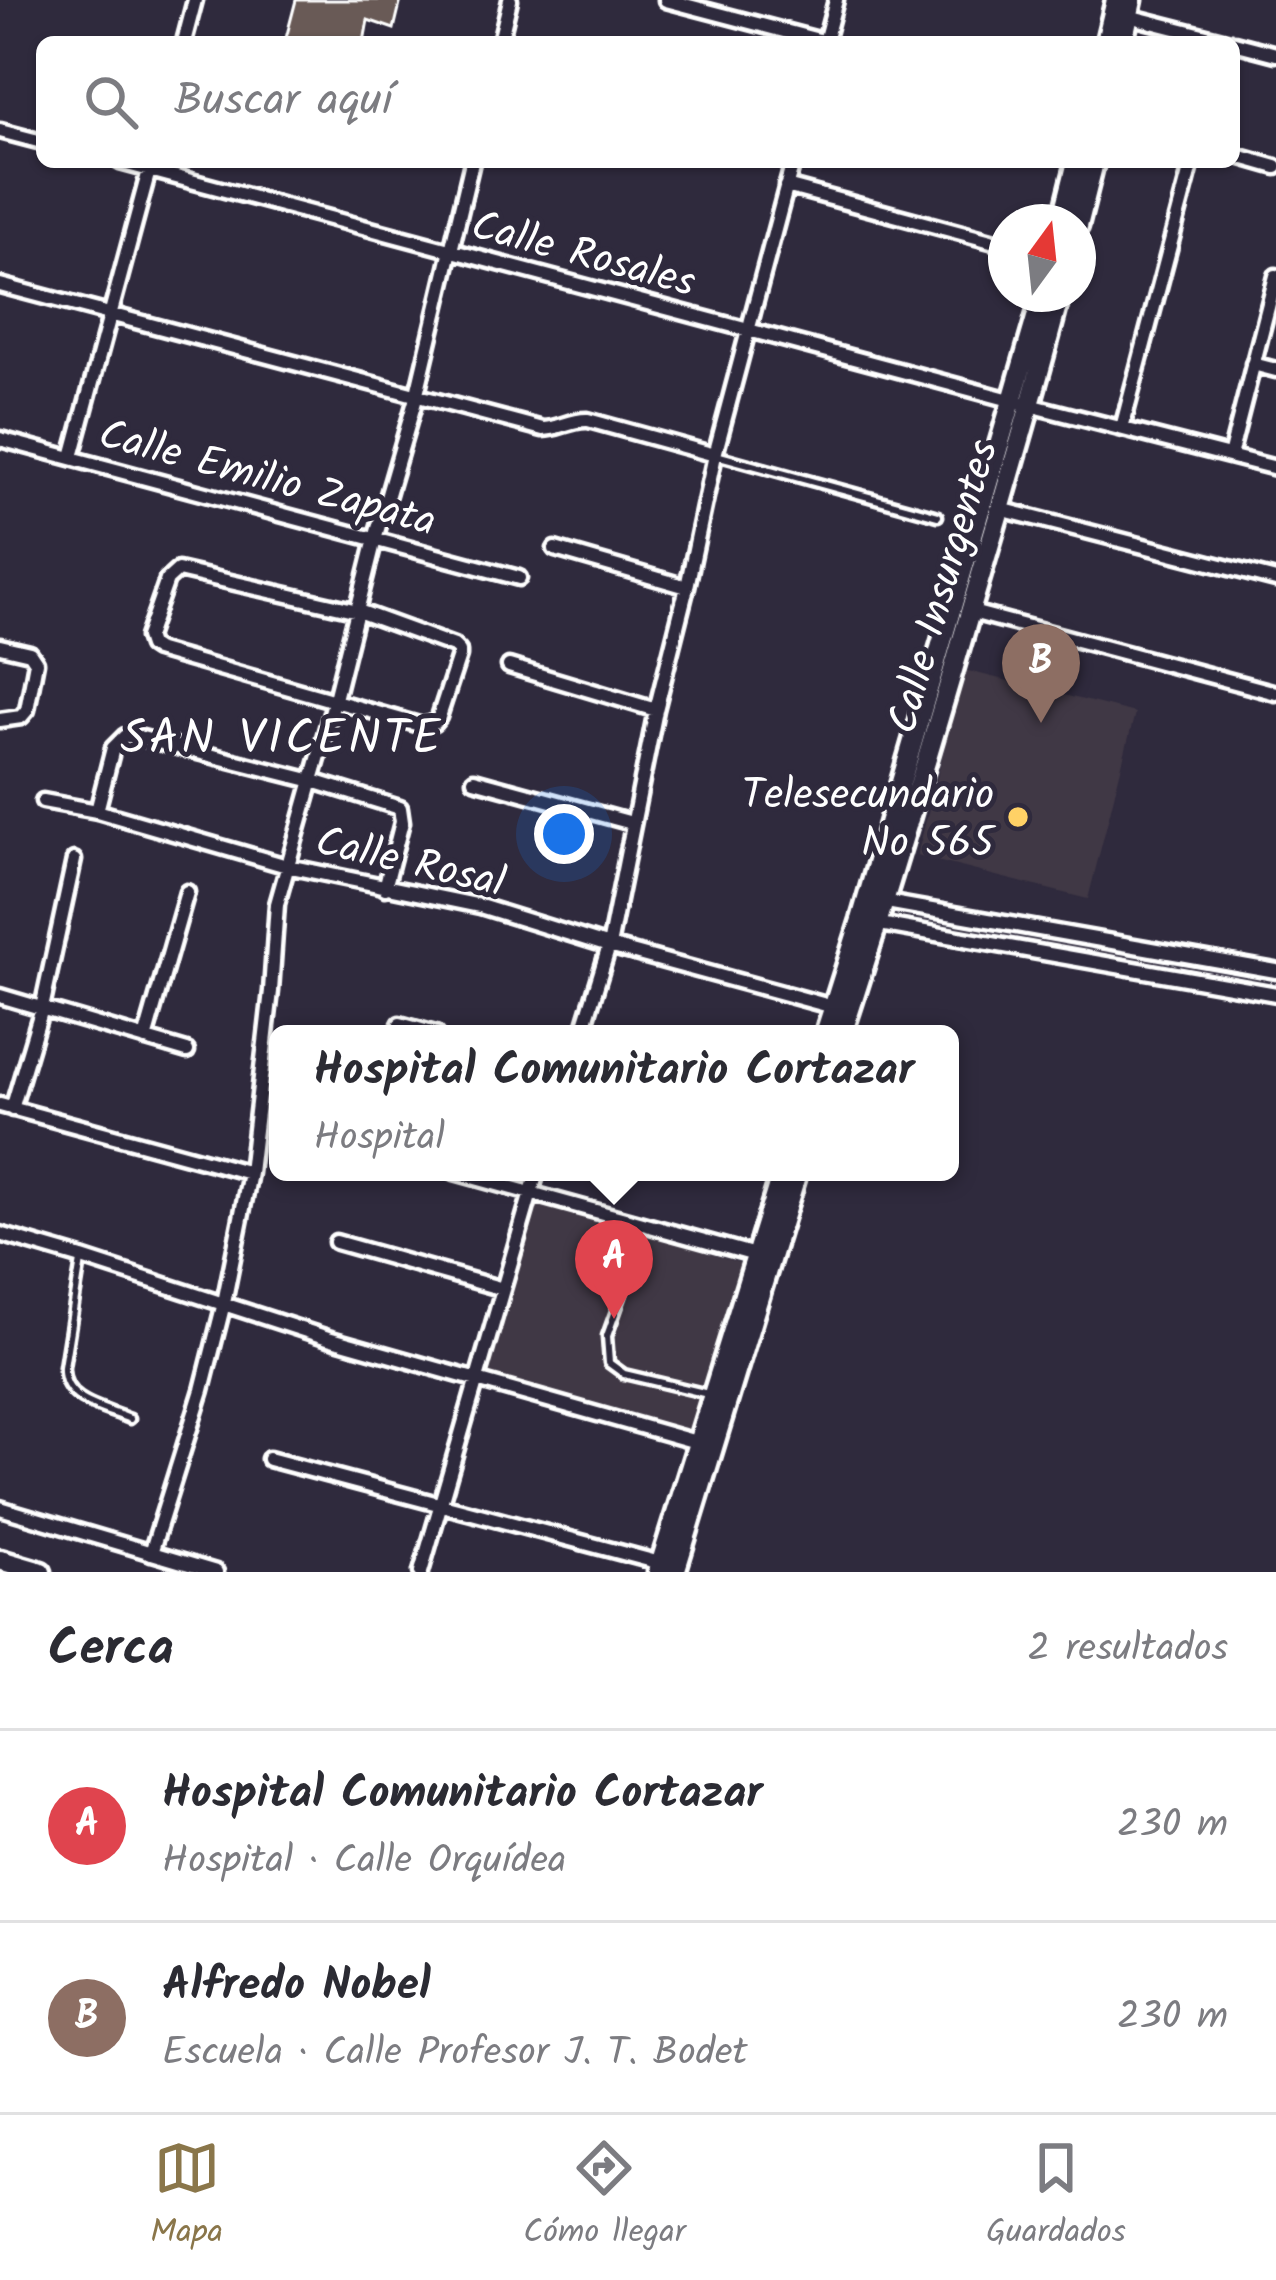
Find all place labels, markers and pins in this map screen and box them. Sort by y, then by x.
pin: B [1002,624,1080,723]
place label: Telesecundario No 565 [742,763,996,878]
marker: Telesecundario No 565 [1005,804,1031,830]
pin: A [575,1220,653,1319]

